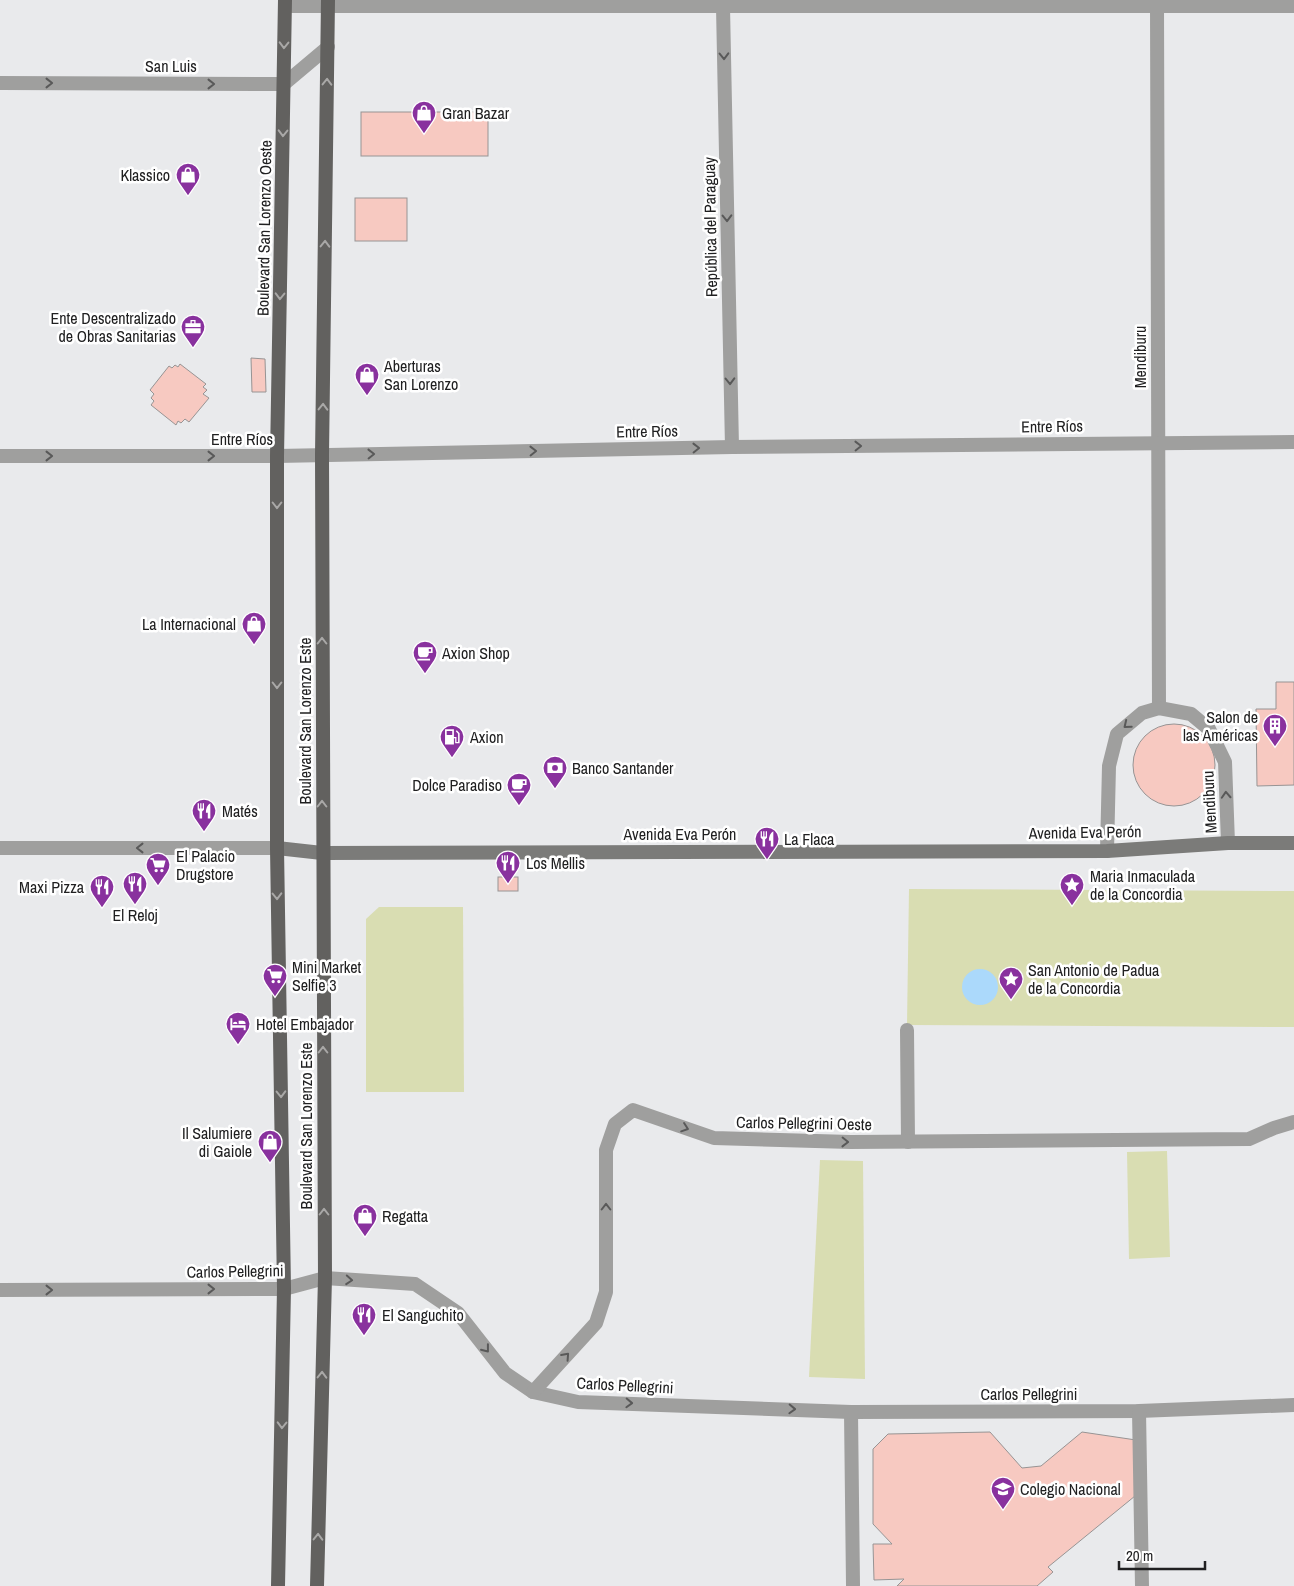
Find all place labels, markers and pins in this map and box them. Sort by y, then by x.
shop icon: Gran Bazar [411,100,437,134]
place label: Gran Bazar [442,102,510,124]
shop icon: Klassico [175,162,201,196]
place label: Klassico [120,164,170,186]
place label: Ente Descentralizado de Obras Sanitarias [51,307,176,347]
office icon: Ente Descentralizado de Obras Sanitarias [180,314,206,348]
place label: Aberturas San Lorenzo [383,355,458,395]
shop icon: Aberturas San Lorenzo [354,362,380,396]
shop icon: La Internacional [241,611,267,645]
place label: La Internacional [142,613,236,635]
cafe icon: Axion Shop [412,640,438,674]
place label: Axion Shop [441,642,510,664]
place label: Salon de las Américas [1183,706,1258,746]
building icon: Salon de las Américas [1262,713,1288,747]
fuel station icon: Axion [439,724,465,758]
place label: Axion [469,726,504,748]
bank icon: Banco Santander [542,755,568,789]
place label: Banco Santander [572,757,674,779]
cafe icon: Dolce Paradiso [506,772,532,806]
place label: Dolce Paradiso [412,774,502,796]
restaurant icon: Matés [191,798,217,832]
place label: Matés [222,800,258,822]
restaurant icon: La Flaca [754,826,780,860]
place label: La Flaca [784,828,835,850]
place label: El Palacio Drugstore [176,845,235,885]
restaurant icon: Los Mellis [495,850,521,884]
supermarket icon: El Palacio Drugstore [145,852,171,886]
place label: Los Mellis [526,852,585,874]
place label: Maria Inmaculada de la Concordia [1090,865,1196,905]
restaurant icon: El Reloj [122,871,148,905]
place icon: Maria Inmaculada de la Concordia [1059,872,1085,906]
restaurant icon: Maxi Pizza [89,874,115,908]
place label: Maxi Pizza [19,876,85,898]
place label: El Reloj [112,904,158,926]
place label: Mini Market Selfie 3 [292,956,362,996]
place label: San Antonio de Padua de la Concordia [1028,959,1160,999]
supermarket icon: Mini Market Selfie 3 [262,963,288,997]
place icon: San Antonio de Padua de la Concordia [998,966,1024,1000]
hotel icon: Hotel Embajador [225,1011,251,1045]
place label: Hotel Embajador [256,1013,354,1035]
place label: Il Salumiere di Gaiole [182,1122,252,1162]
shop icon: Il Salumiere di Gaiole [257,1129,283,1163]
shop icon: Regatta [352,1203,378,1237]
place label: Regatta [382,1205,429,1227]
restaurant icon: El Sanguchito [351,1302,377,1336]
place label: El Sanguchito [382,1304,464,1326]
school or university icon: Colegio Nacional [990,1476,1016,1510]
place label: Colegio Nacional [1020,1478,1121,1500]

